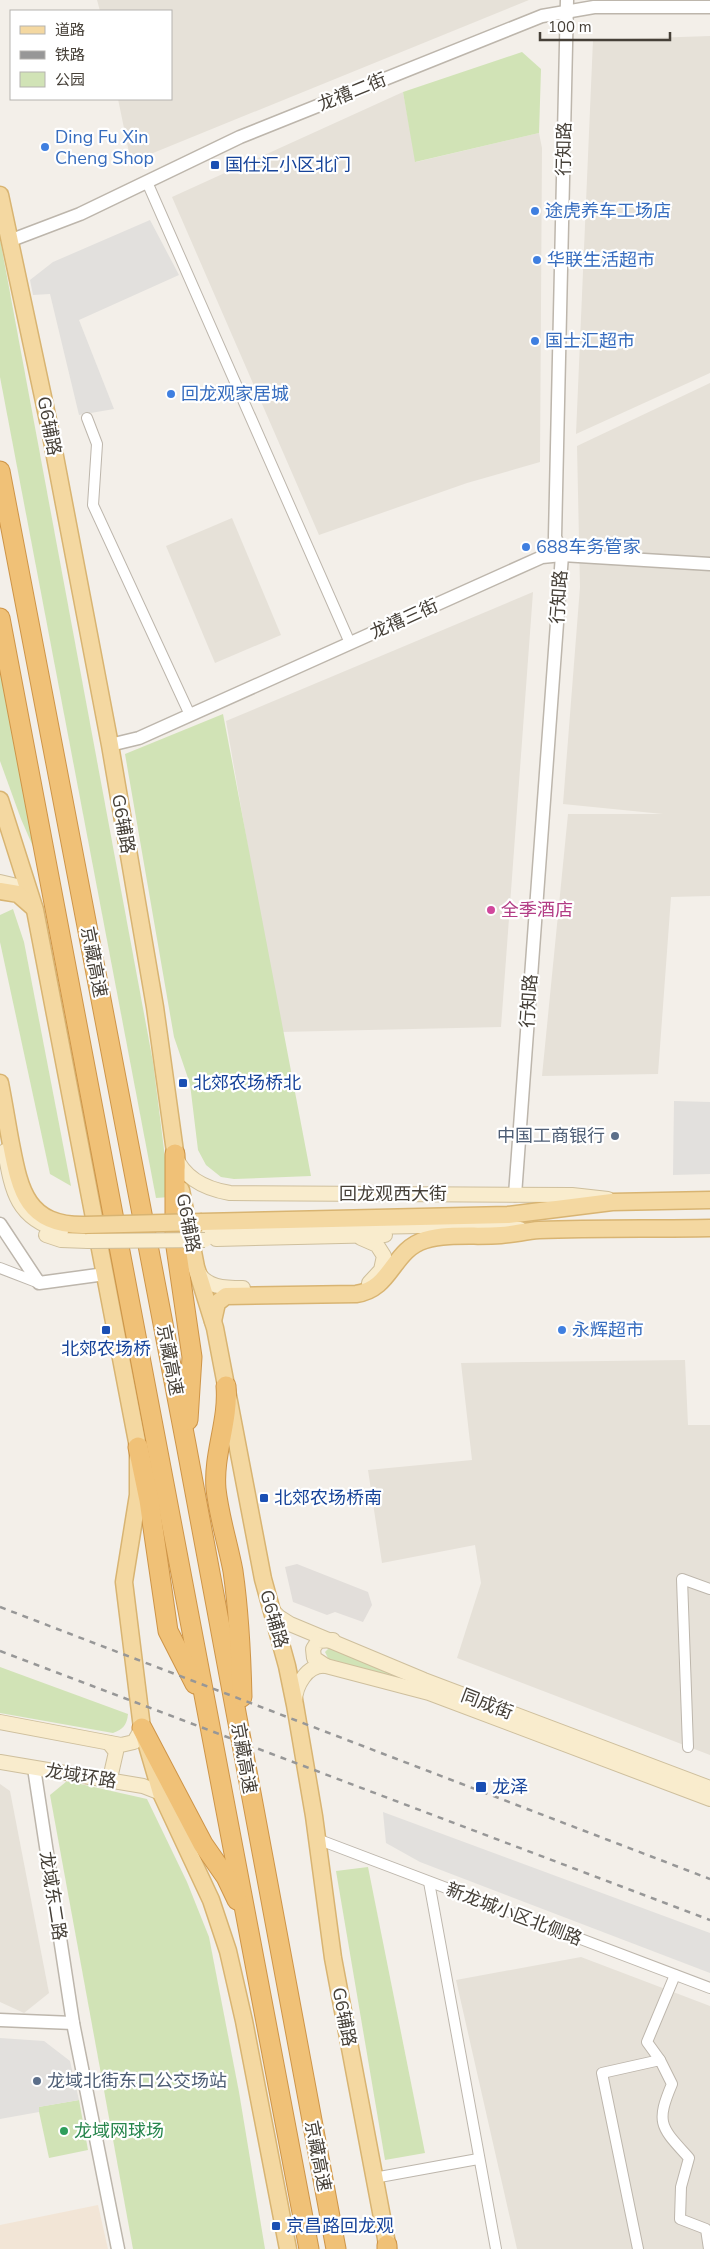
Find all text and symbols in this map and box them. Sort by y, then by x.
legend [10,10,172,100]
scale bar [540,10,670,42]
text: 100 m [548,17,592,37]
text: 道路 [55,20,85,40]
text: 铁路 [55,45,85,65]
street label: 龙禧二街 [314,67,390,117]
text: 公园 [55,70,85,90]
street label: 行知路 [552,122,576,176]
place label: Ding Fu Xin Cheng Shop [55,125,154,170]
marker: Ding Fu Xin Cheng Shop [39,141,51,153]
place label: 国仕汇小区北门 [225,153,351,177]
marker: 国仕汇小区北门 [209,159,221,171]
place label: 途虎养车工场店 [545,199,671,223]
marker: 途虎养车工场店 [529,205,541,217]
place label: 华联生活超市 [547,248,655,272]
marker: 华联生活超市 [531,254,543,266]
place label: 国士汇超市 [545,329,635,353]
marker: 国士汇超市 [529,335,541,347]
place label: 回龙观家居城 [181,382,289,406]
marker: 回龙观家居城 [165,388,177,400]
street label: G6辅路 [32,394,66,458]
place label: 688车务管家 [536,535,640,559]
marker: 688车务管家 [520,541,532,553]
street label: 行知路 [545,569,573,625]
street label: 龙禧三街 [366,593,442,645]
street label: G6辅路 [106,792,140,856]
place label: 全季酒店 [501,898,573,922]
marker: 全季酒店 [485,904,497,916]
street label: 京藏高速 [75,924,113,1000]
street label: 行知路 [515,973,543,1029]
place label: 北郊农场桥北 [193,1071,301,1095]
marker: 北郊农场桥北 [177,1077,189,1089]
place label: 中国工商银行 [497,1124,605,1148]
marker: 中国工商银行 [609,1130,621,1142]
street label: 回龙观西大街 [339,1182,447,1206]
street label: G6辅路 [171,1191,205,1255]
place label: 永辉超市 [572,1318,644,1342]
street label: 京藏高速 [151,1322,189,1398]
marker: 北郊农场桥 [100,1324,112,1336]
marker: 永辉超市 [556,1324,568,1336]
place label: 北郊农场桥 [61,1337,151,1361]
place label: 北郊农场桥南 [274,1486,382,1510]
marker: 北郊农场桥南 [258,1492,270,1504]
street label: G6辅路 [254,1587,294,1651]
street label: 同成街 [457,1683,517,1725]
street label: 京藏高速 [226,1720,262,1796]
street label: 龙域环路 [44,1759,118,1793]
place label: 龙泽 [492,1775,528,1799]
marker: 龙泽 [474,1780,488,1794]
street label: 龙域东二路 [34,1850,72,1942]
street label: 新龙城小区北侧路 [442,1877,586,1951]
street label: G6辅路 [327,1985,361,2049]
place label: 龙域北街东口公交场站 [47,2069,227,2093]
marker: 龙域北街东口公交场站 [31,2075,43,2087]
street label: 京藏高速 [299,2118,337,2194]
place label: 龙域网球场 [74,2119,164,2143]
marker: 龙域网球场 [58,2125,70,2137]
place label: 京昌路回龙观 [286,2214,394,2238]
marker: 京昌路回龙观 [270,2220,282,2232]

